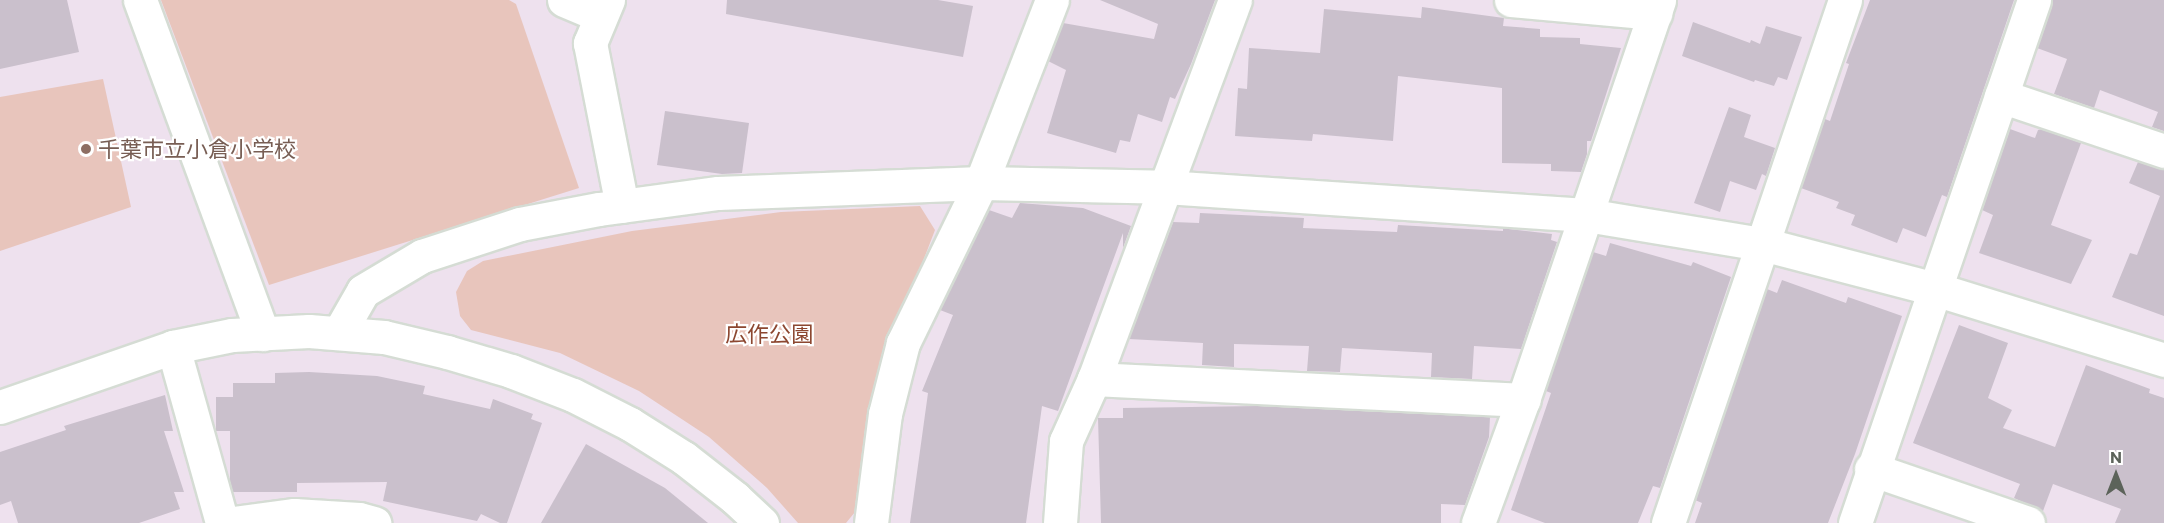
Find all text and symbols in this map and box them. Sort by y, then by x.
place label: 千葉市立小倉小学校 [98,136,296,162]
marker: 千葉市立小倉小学校 [79,142,93,156]
park label: 広作公園 [725,321,813,347]
north arrow [2086,445,2146,505]
text: N [2110,447,2122,466]

